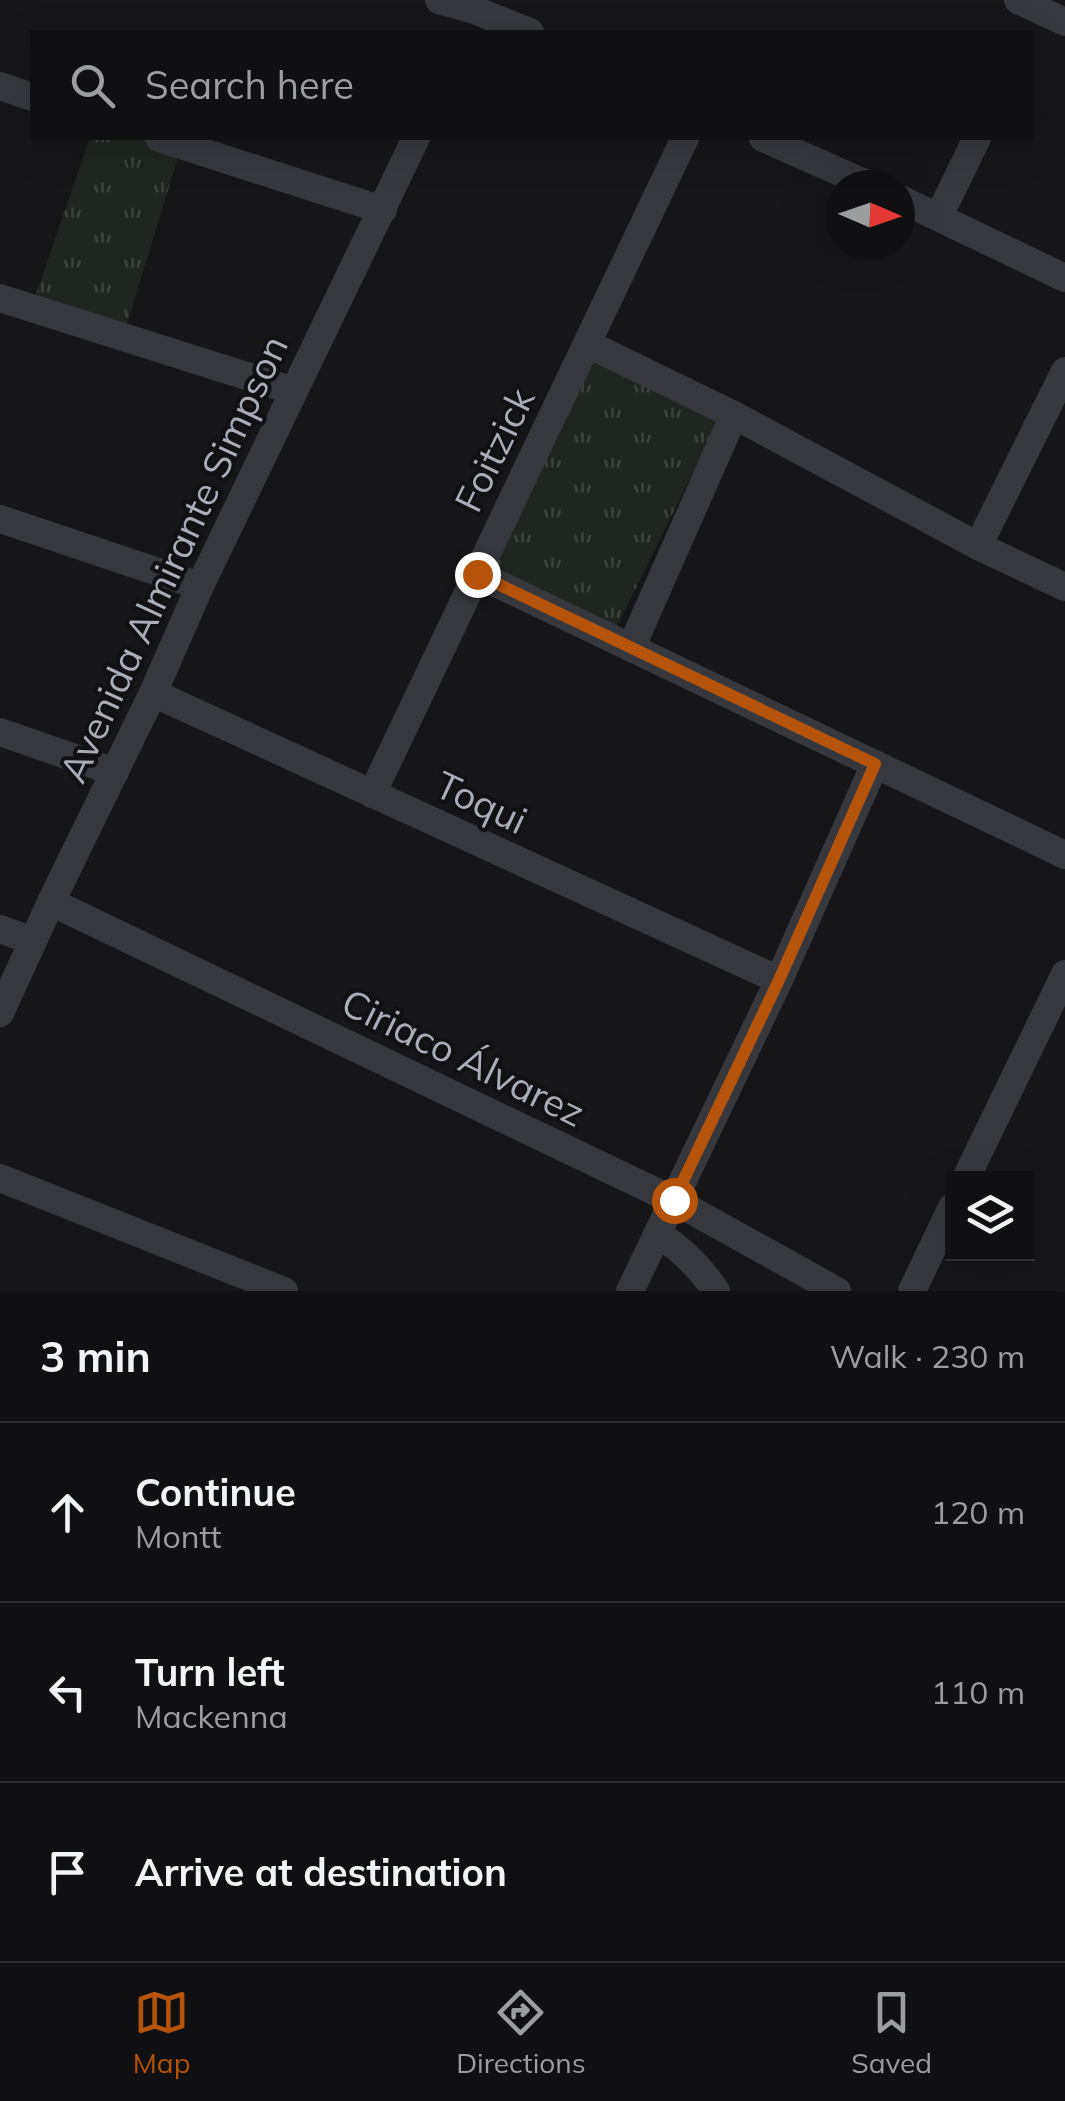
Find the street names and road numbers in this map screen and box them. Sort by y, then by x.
street label: Avenida Almirante Simpson [48,327,298,790]
street label: Foitzick [444,379,545,519]
street label: Toqui [428,760,535,844]
street label: Ciriaco Álvarez [334,978,593,1137]

